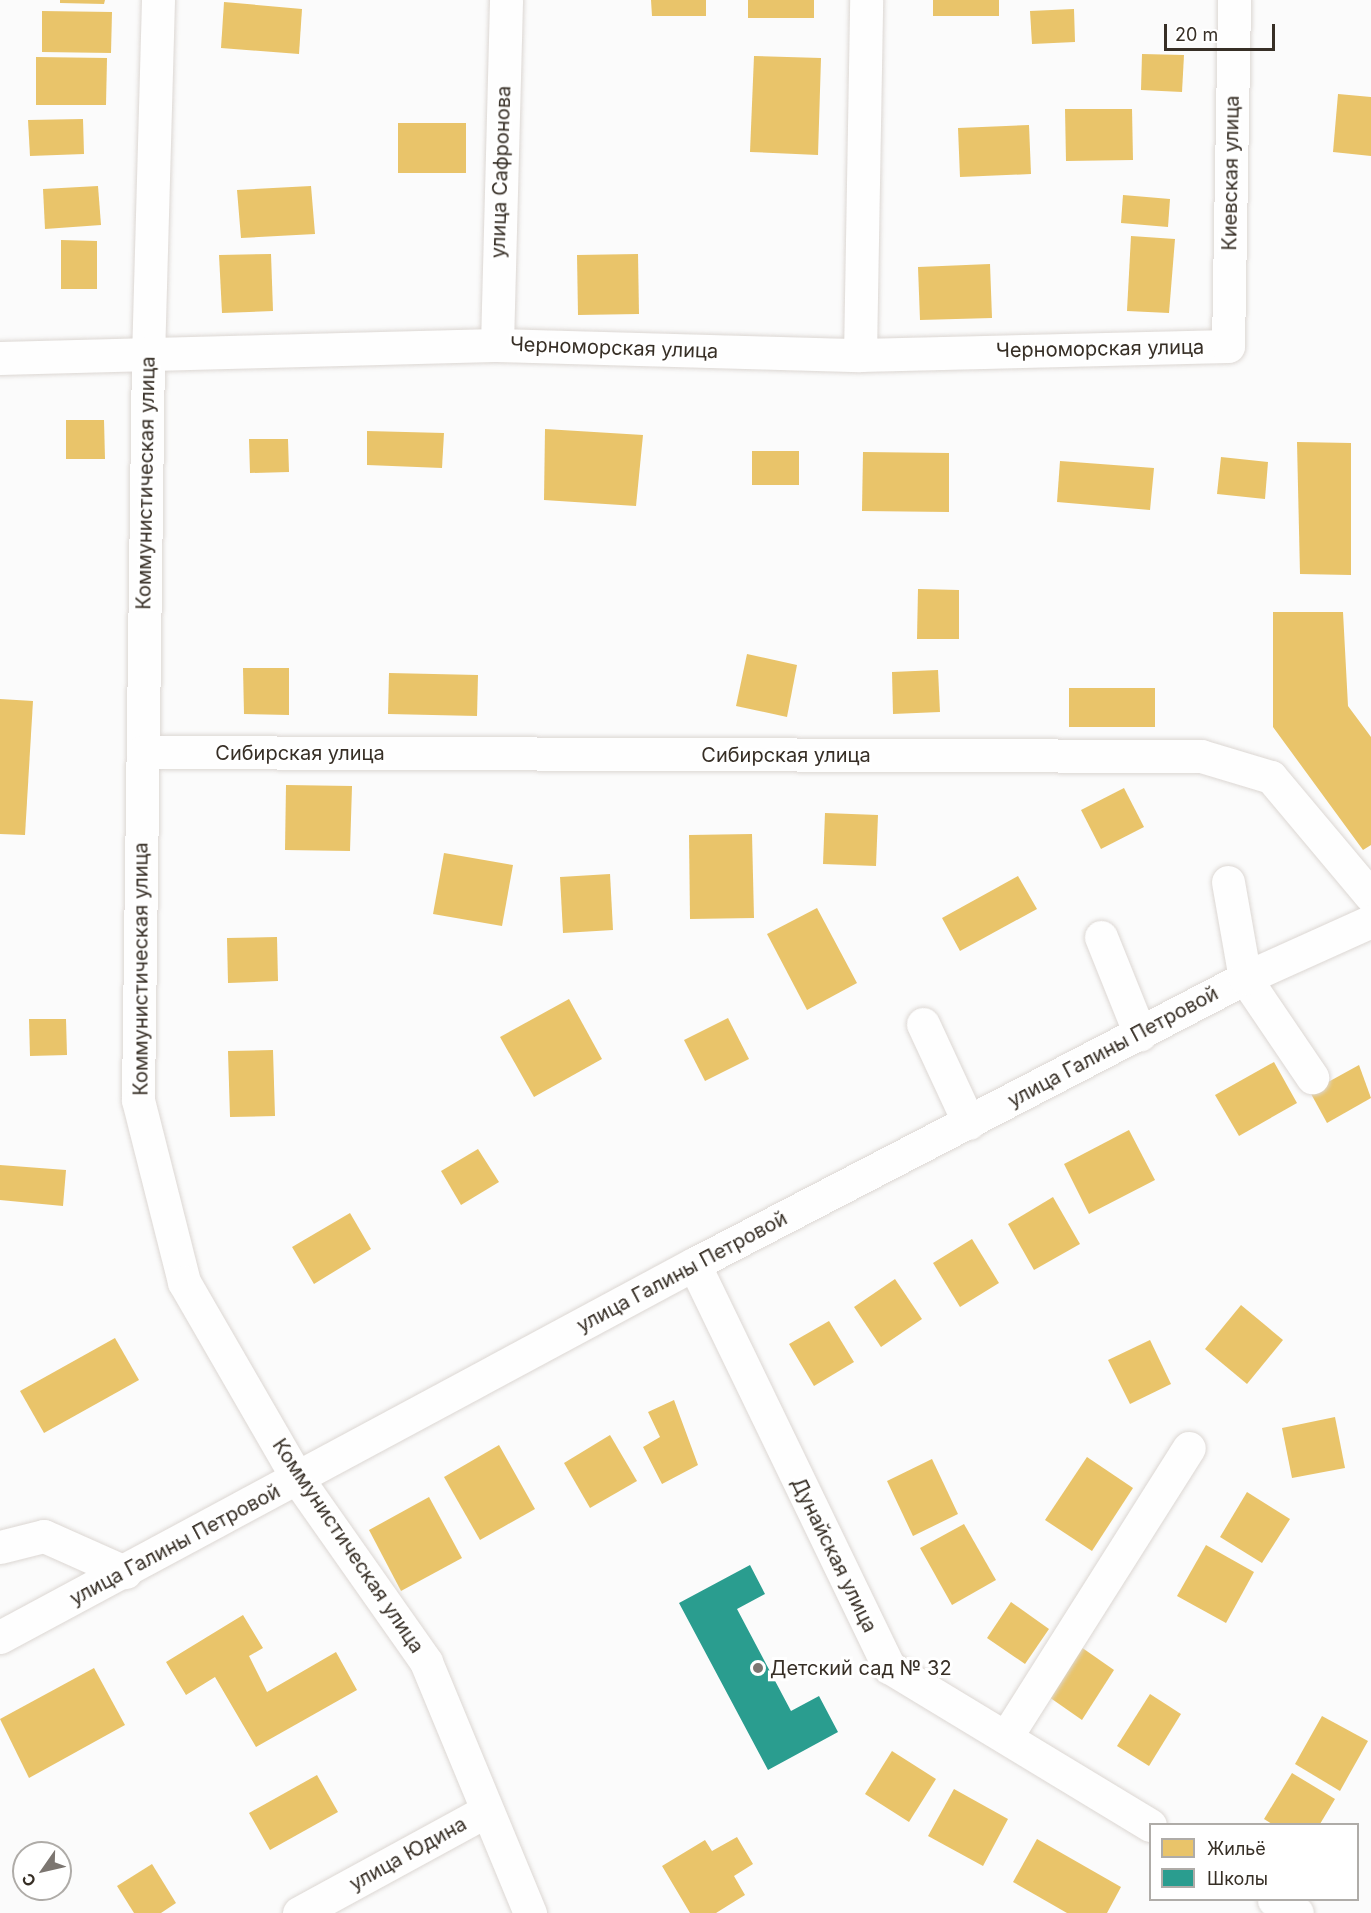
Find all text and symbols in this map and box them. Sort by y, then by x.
scale bar [1167,12,1278,50]
text: 20 m [1175,24,1218,45]
street label: улица Сафронова [486,85,516,259]
street label: Киевская улица [1218,95,1244,251]
street label: Черноморская улица [509,332,719,364]
street label: Черноморская улица [996,335,1204,363]
street label: Коммунистическая улица [132,356,160,610]
street label: Сибирская улица [215,741,385,765]
street label: Сибирская улица [701,743,871,767]
street label: Коммунистическая улица [129,842,153,1096]
street label: улица Галины Петровой [1004,981,1222,1113]
street label: улица Галины Петровой [573,1206,791,1338]
street label: Коммунистическая улица [267,1434,429,1658]
street label: Дунайская улица [786,1474,882,1636]
street label: улица Галины Петровой [66,1479,284,1611]
place label: Детский сад № 32 [770,1656,952,1680]
marker: Детский сад № 32 [751,1661,765,1675]
street label: улица Юдина [345,1812,471,1896]
legend [1149,1823,1359,1901]
text: Жильё [1207,1838,1266,1859]
north arrow [12,1841,72,1901]
text: Школы [1207,1868,1268,1889]
text: С [17,1869,40,1890]

